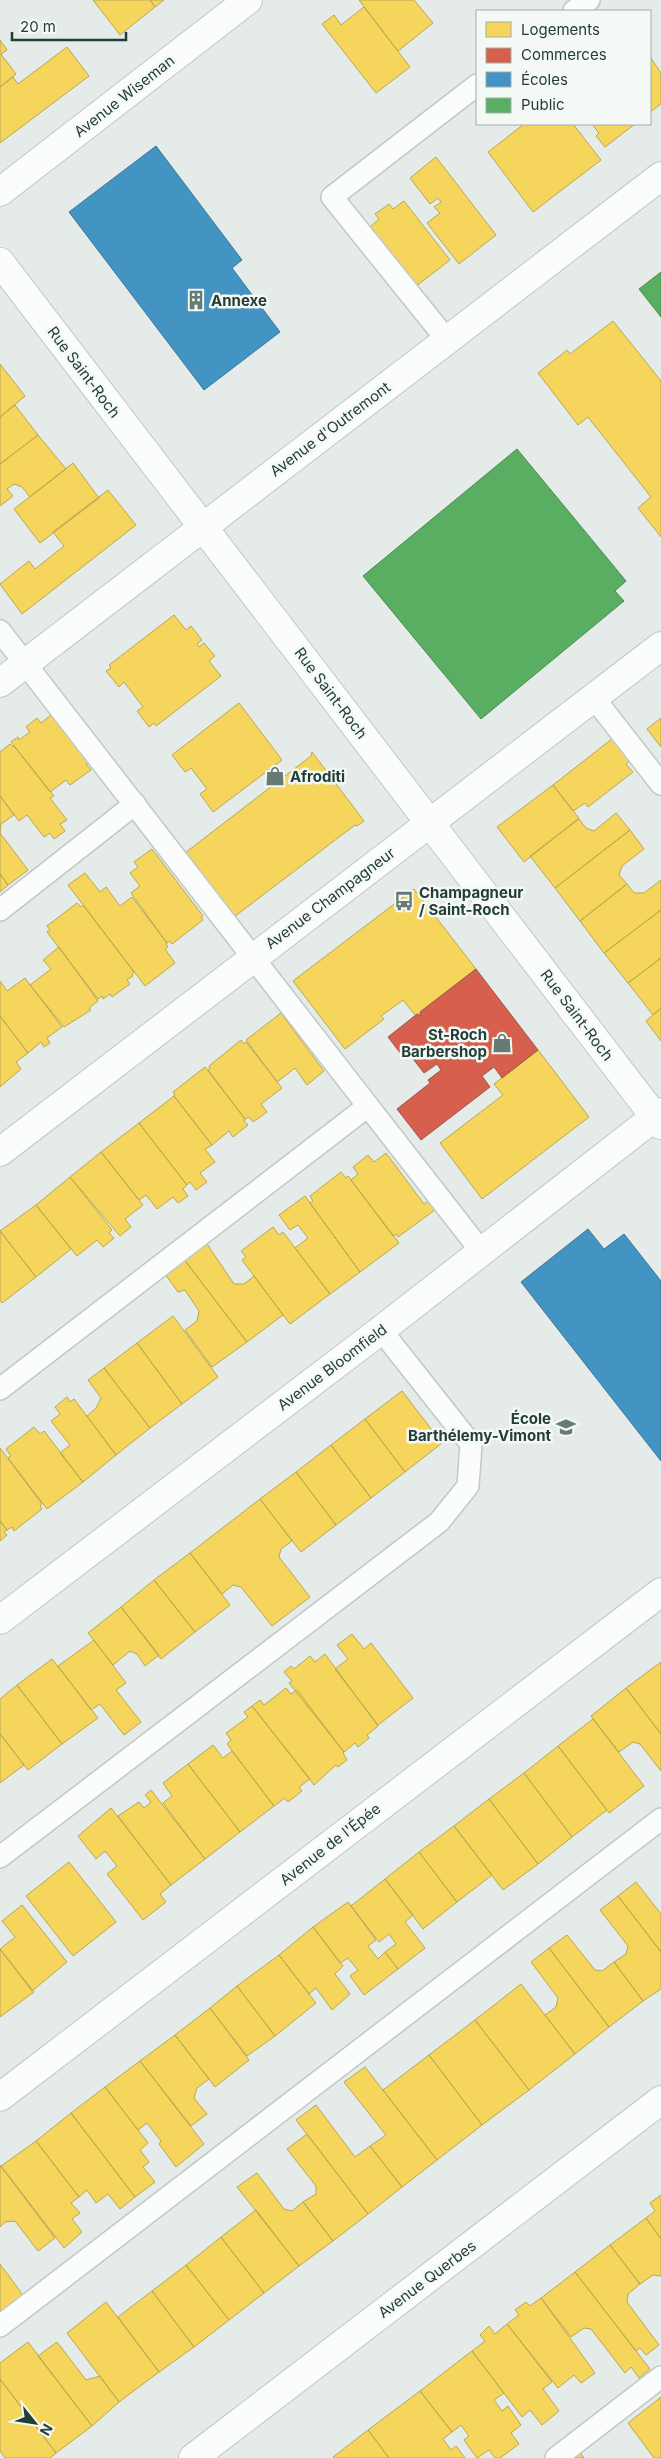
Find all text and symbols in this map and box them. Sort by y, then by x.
scale bar [12,10,126,42]
legend [476,10,651,125]
text: 20 m [20,17,56,36]
text: Logements [521,20,600,39]
text: Commerces [521,45,607,64]
street label: Avenue Wiseman [70,51,178,141]
text: Écoles [521,70,568,89]
text: Public [521,95,564,114]
building icon: Annexe [185,289,207,311]
place label: Annexe [211,291,267,310]
street label: Rue Saint-Roch [43,323,125,421]
street label: Avenue d'Outremont [266,377,394,480]
street label: Rue Saint-Roch [290,644,372,742]
shop icon: Afroditi [264,765,286,787]
place label: Afroditi [290,767,345,786]
street label: Avenue Champagneur [261,843,399,953]
place label: Champagneur / Saint-Roch [419,883,523,919]
bus stop icon: Champagneur / Saint-Roch [393,890,415,912]
street label: Rue Saint-Roch [536,966,618,1064]
place label: St-Roch Barbershop [401,1025,487,1061]
shop icon: St-Roch Barbershop [491,1032,513,1054]
street label: Avenue Bloomfield [273,1320,391,1414]
place label: École Barthélemy-Vimont [408,1409,551,1445]
school or university icon: École Barthélemy-Vimont [555,1416,577,1438]
street label: Avenue de l'Épée [276,1799,384,1889]
street label: Avenue Querbes [374,2236,480,2322]
north arrow [10,2398,60,2448]
text: N [37,2421,57,2439]

